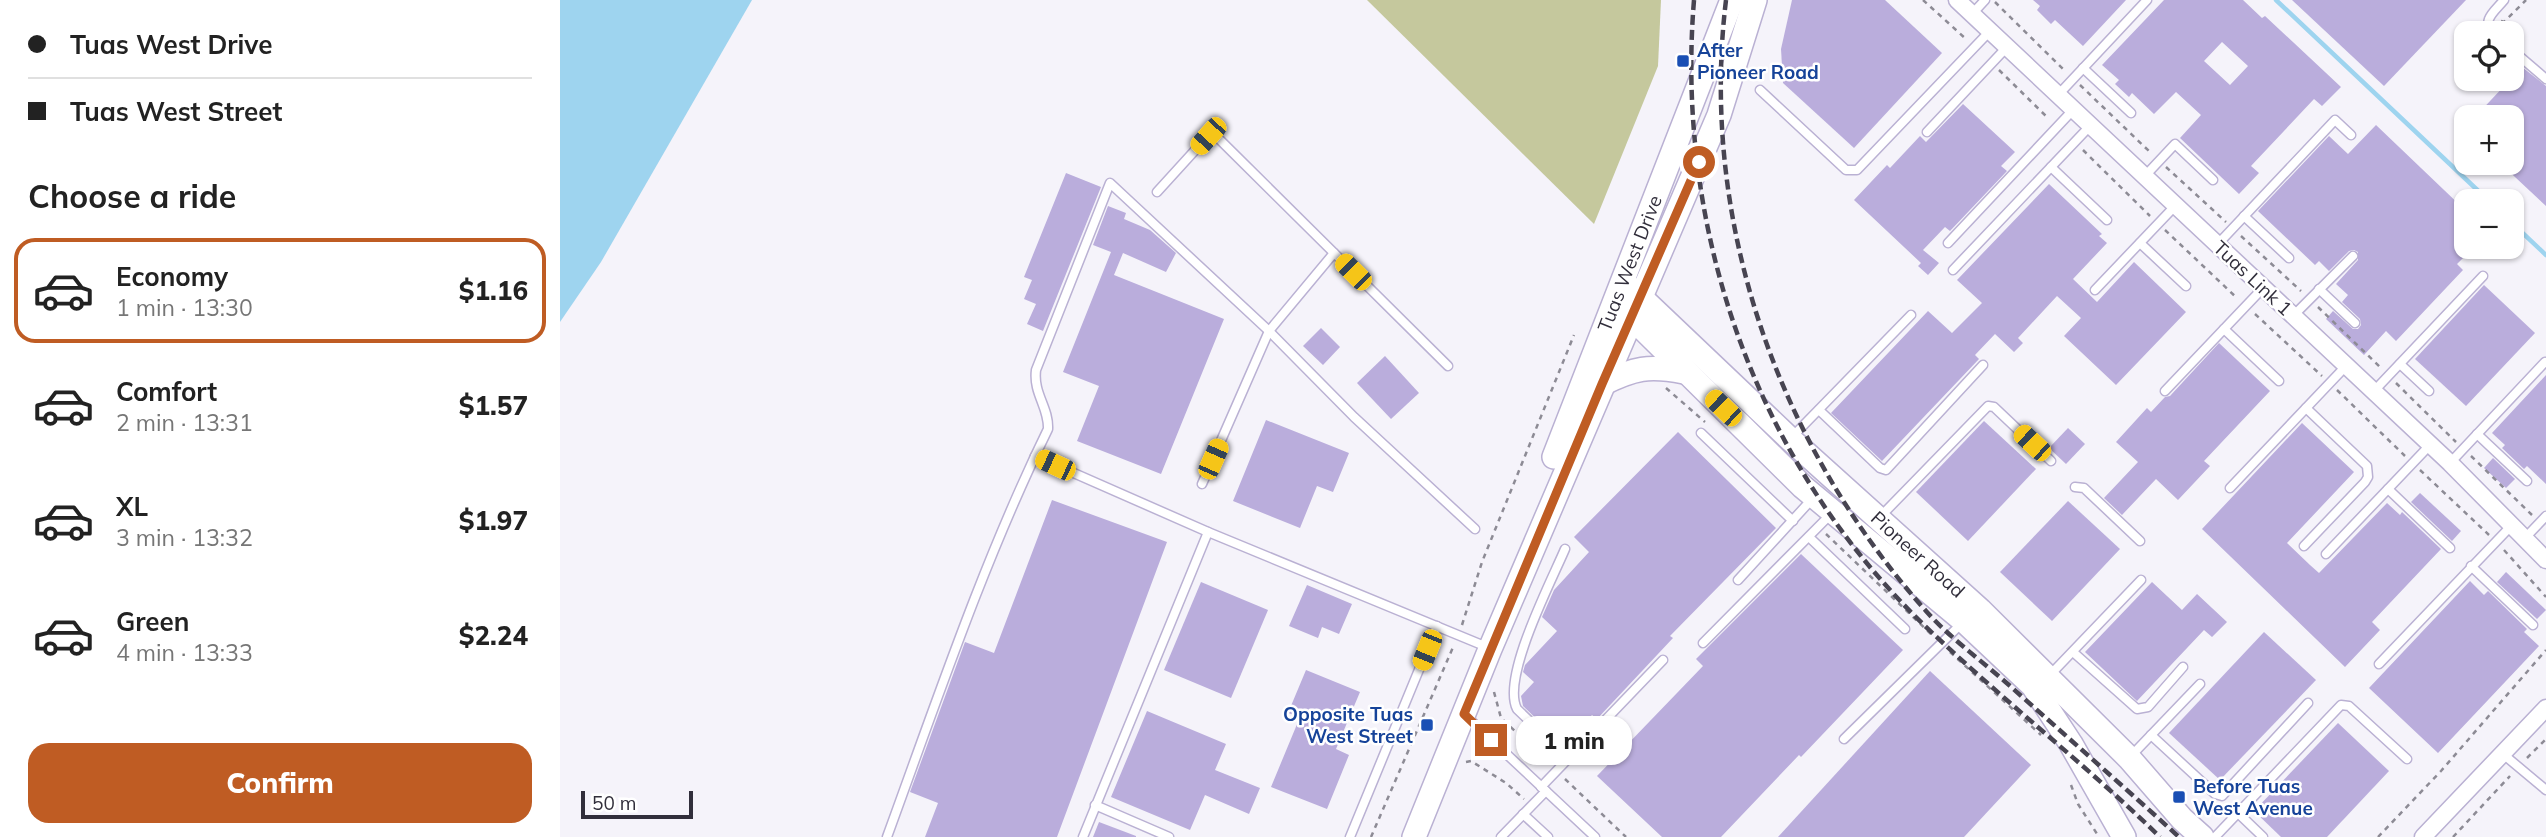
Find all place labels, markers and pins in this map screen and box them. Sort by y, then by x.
place label: After Pioneer Road [1697,38,1819,84]
marker: After Pioneer Road [1675,53,1691,69]
place label: Opposite Tuas West Street [1283,702,1413,748]
marker: Opposite Tuas West Street [1419,717,1435,733]
place label: Before Tuas West Avenue [2193,774,2313,820]
marker: Before Tuas West Avenue [2171,789,2187,805]

